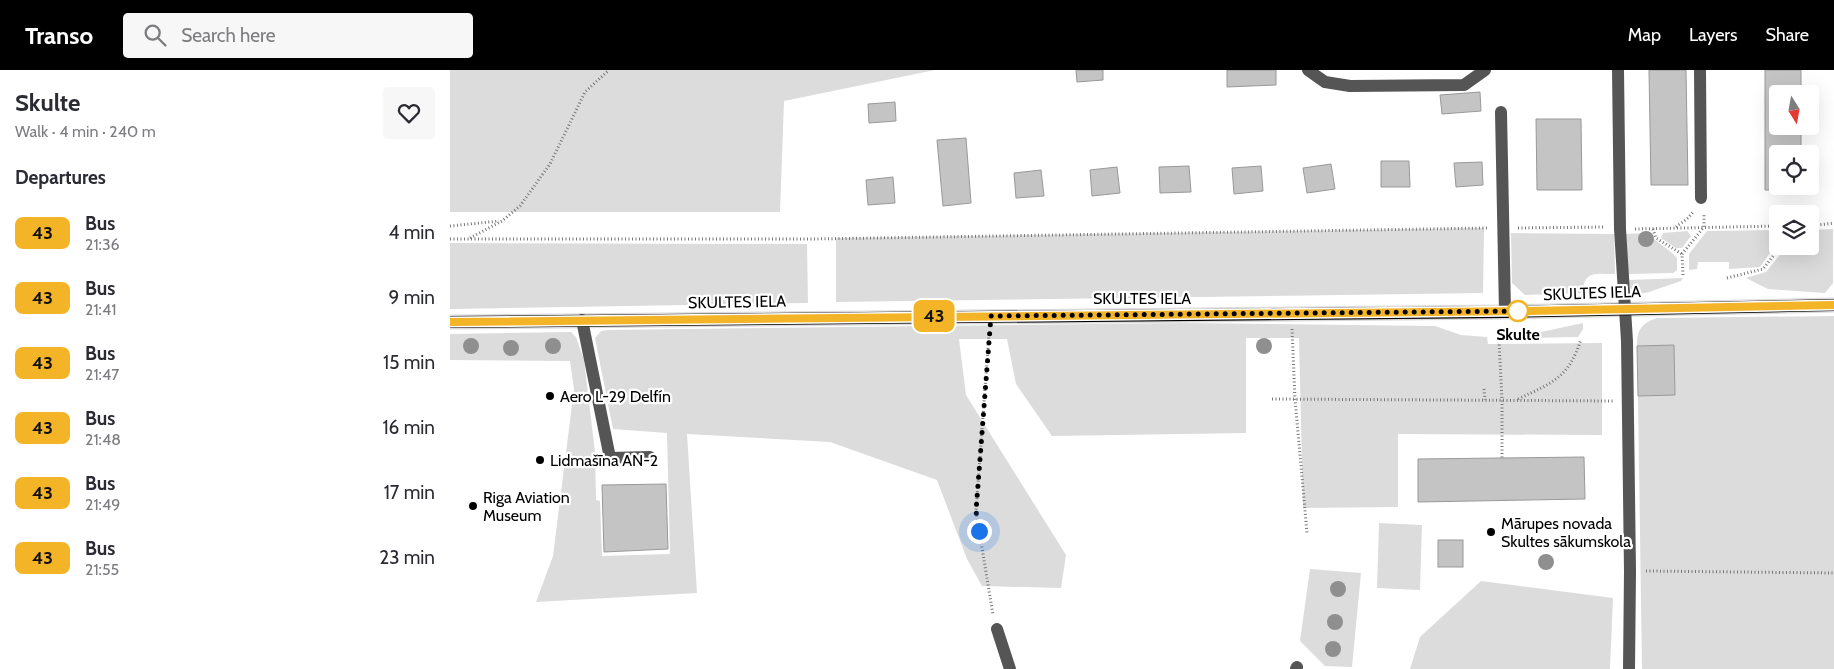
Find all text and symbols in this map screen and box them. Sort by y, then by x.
search box [123,13,473,58]
text: Transo [25,21,93,50]
icon: search [141,21,169,49]
text: Search here [181,24,276,47]
text: Map [1628,24,1661,46]
text: Layers [1689,24,1738,46]
text: Share [1766,24,1809,46]
north arrow [1769,85,1819,135]
map controls [1769,85,1819,255]
button: heart [383,87,435,139]
text: Skulte [15,88,80,117]
text: Walk · 4 min · 240 m [15,122,156,141]
button: locate [1769,145,1819,195]
text: Departures [15,166,106,189]
button: layers [1769,205,1819,255]
text: Bus [85,212,115,235]
text: 4 min [388,221,435,244]
text: 43 [32,222,53,244]
text: 21:36 [85,235,120,254]
text: Bus [85,277,115,300]
street label: SKULTES IELA [1543,282,1641,304]
text: 9 min [389,286,435,309]
text: 43 [32,287,53,309]
street label: SKULTES IELA [1093,289,1191,308]
street label: SKULTES IELA [688,292,786,312]
text: 21:41 [85,300,116,319]
line badge: 43 [912,300,956,332]
marker: Skulte [1507,300,1529,322]
text: 43 [924,305,944,327]
place label: Skulte [1496,325,1540,344]
text: Bus [85,342,115,365]
text: 15 min [383,351,435,374]
text: 43 [32,352,53,374]
text: 21:47 [85,365,119,384]
place label: Aero L-29 Delfín [560,387,671,406]
marker: Aero L-29 Delfín [544,390,556,402]
text: Bus [85,407,115,430]
text: 16 min [382,416,435,439]
text: 43 [32,417,53,439]
text: 21:48 [85,430,121,449]
place label: Lidmašīna AN-2 [550,451,658,470]
marker: Lidmašīna AN-2 [534,454,546,466]
text: Bus [85,472,115,495]
text: 17 min [384,481,435,504]
text: 43 [32,482,53,504]
place label: Riga Aviation Museum [483,488,570,525]
text: 21:49 [85,495,120,514]
marker: Riga Aviation Museum [467,500,479,512]
place label: Mārupes novada Skultes sākumskola [1501,514,1631,551]
your location [967,519,992,544]
marker: Mārupes novada Skultes sākumskola [1485,526,1497,538]
text: Bus [85,537,115,560]
text: 23 min [379,546,435,569]
text: 43 [32,547,53,569]
text: 21:55 [85,560,119,579]

